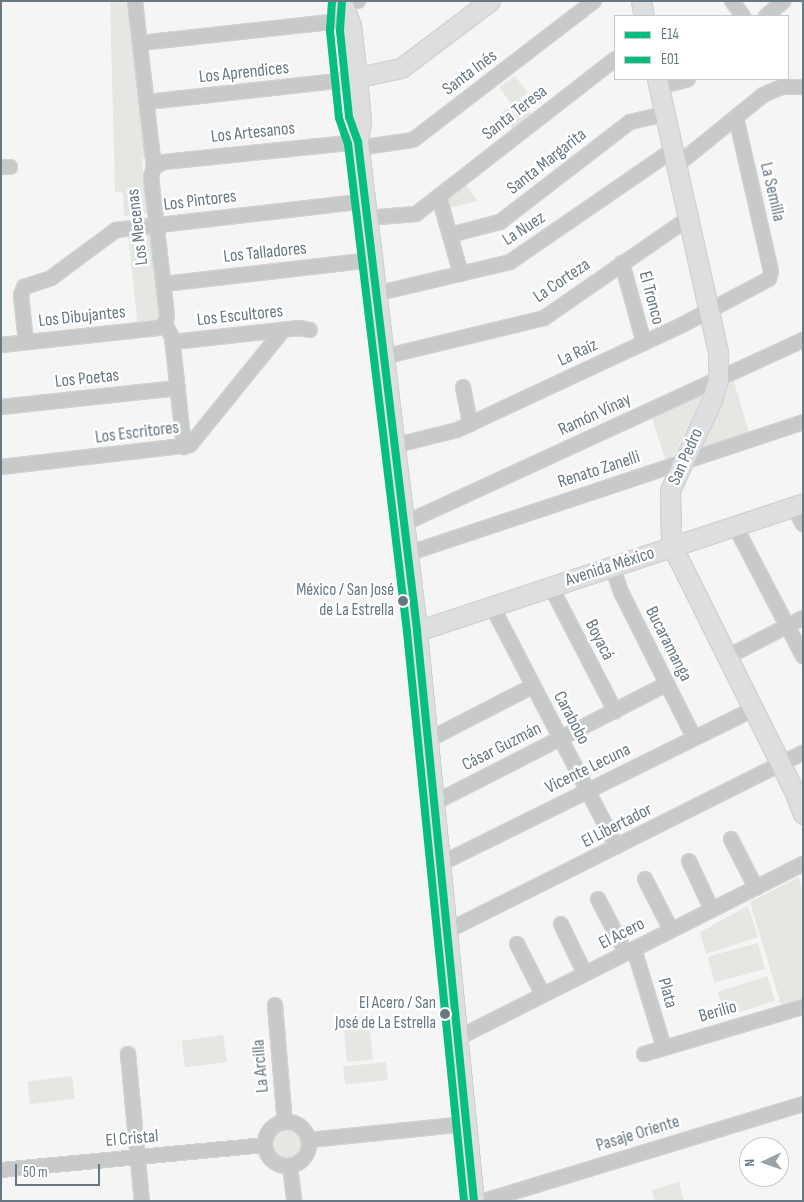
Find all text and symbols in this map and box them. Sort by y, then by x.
legend [614,15,789,80]
text: E14 [661,25,679,44]
street label: Santa Inés [438,46,502,100]
text: E01 [661,50,679,69]
street label: Los Aprendices [198,58,290,88]
street label: Santa Teresa [478,81,552,145]
street label: Los Artesanos [210,118,296,148]
street label: Santa Margarita [503,124,591,200]
street label: La Semilla [755,160,789,224]
street label: Los Pintores [162,186,238,216]
street label: Los Mecenas [123,188,153,266]
street label: La Nuez [498,207,550,251]
street label: Los Talladores [222,238,308,268]
street label: La Corteza [529,254,595,308]
street label: El Tronco [634,269,668,327]
street label: Los Escultores [196,301,284,331]
street label: Los Dibujantes [37,302,127,332]
street label: La Raíz [555,334,601,372]
street label: Los Poetas [54,365,120,393]
street label: Ramón Vinay [555,389,635,441]
street label: Los Escritores [94,417,180,449]
street label: San Pedro [664,425,708,489]
street label: Renato Zanelli [555,447,643,493]
street label: Avenida México [563,542,657,592]
place label: México / San José de La Estrella [296,581,394,621]
marker: México / San José de La Estrella [398,596,408,606]
street label: Bucaramanga [640,603,696,685]
street label: Boyacá [580,616,618,664]
street label: Carabobo [548,688,594,748]
street label: Cásar Guzmán [459,718,545,776]
street label: Vicente Lecuna [542,739,634,799]
street label: El Libertador [578,799,656,853]
street label: El Acero [596,913,648,955]
street label: Plata [652,976,682,1010]
place label: El Acero / San José de La Estrella [335,994,436,1034]
street label: Berilio [697,996,739,1028]
marker: El Acero / San José de La Estrella [440,1009,450,1019]
street label: La Arcilla [248,1038,274,1094]
street label: Pasaje Oriente [594,1111,682,1157]
street label: El Cristal [105,1126,159,1152]
north arrow [739,1137,789,1187]
scale bar [18,1154,102,1186]
text: N [741,1159,758,1167]
text: 50 m [23,1163,48,1182]

